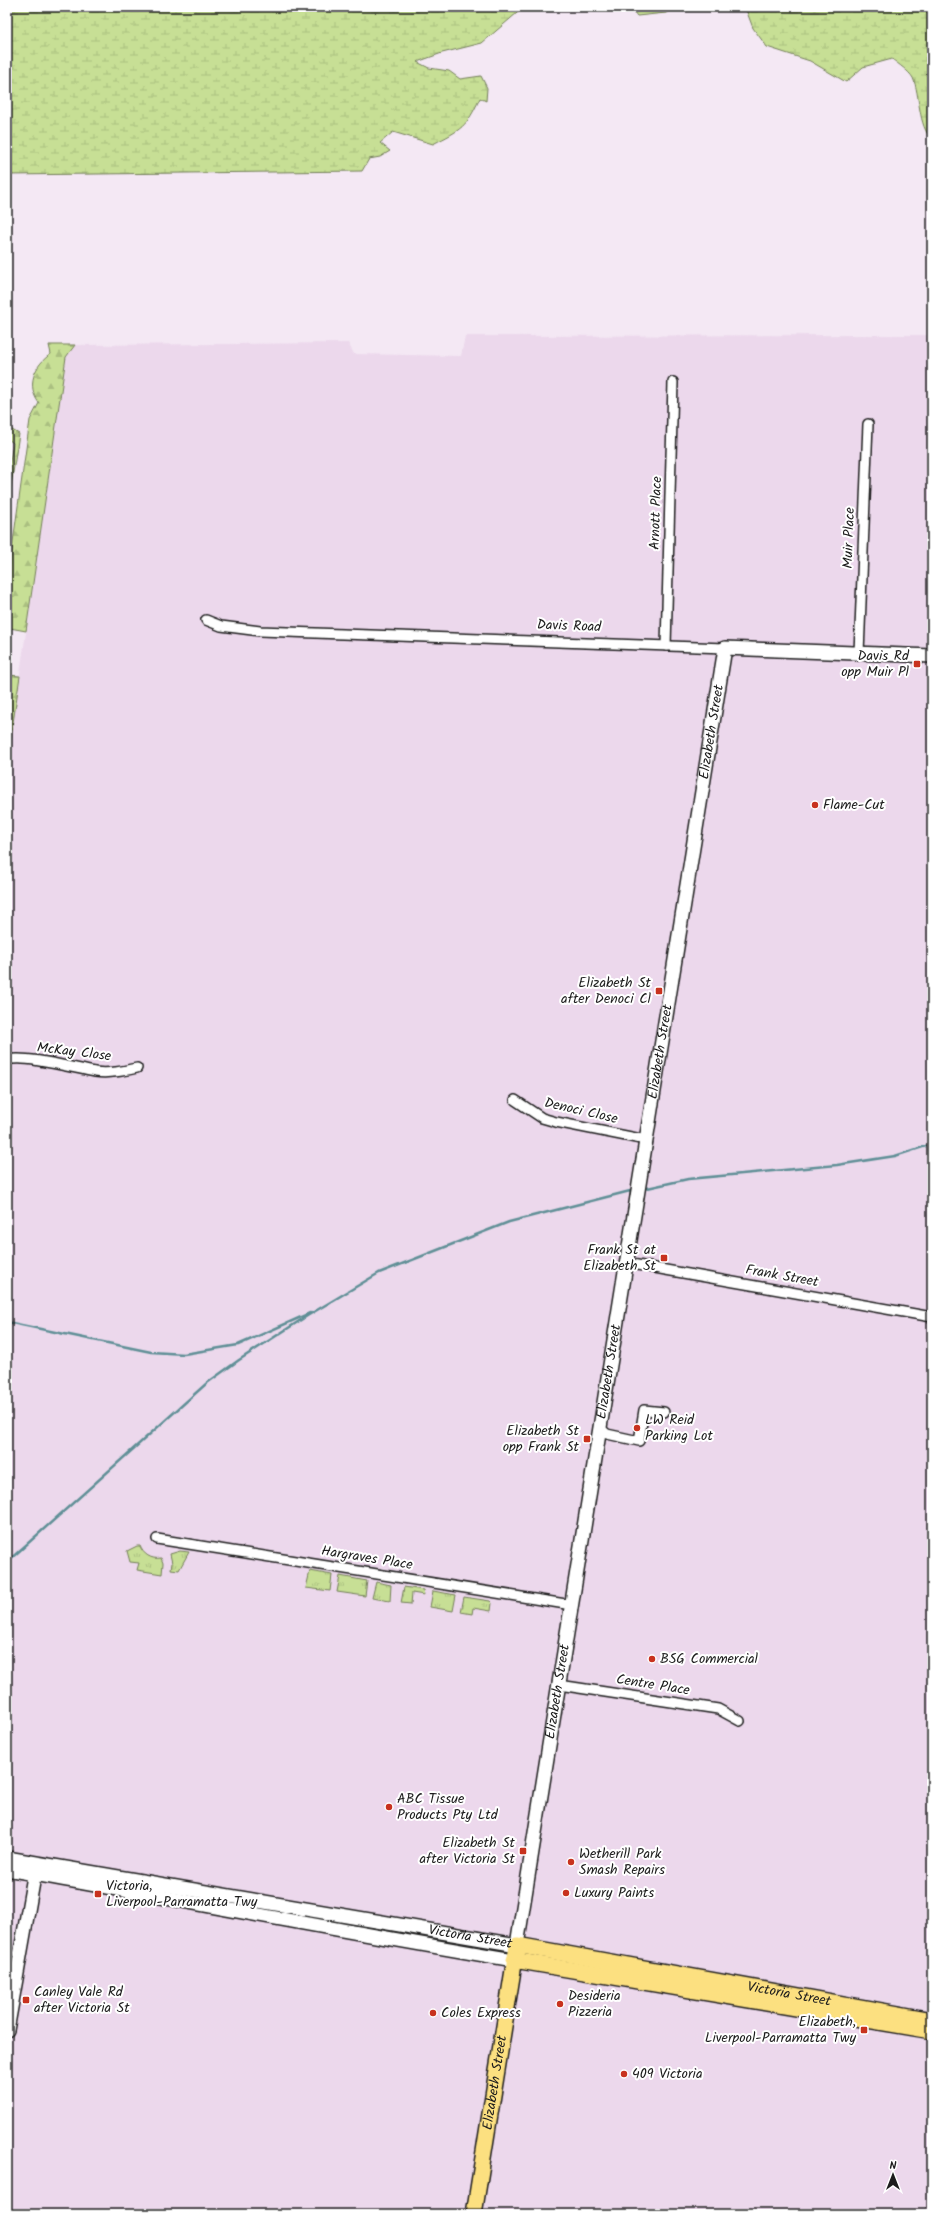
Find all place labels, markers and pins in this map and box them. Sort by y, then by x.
place label: Davis Rd opp Muir Pl [841,645,910,683]
marker: Davis Rd opp Muir Pl [912,659,922,669]
place label: Flame-Cut [823,794,885,816]
marker: Flame-Cut [810,800,820,810]
place label: Elizabeth St after Denoci Cl [561,972,652,1010]
marker: Elizabeth St after Denoci Cl [654,986,664,996]
place label: Frank St at Elizabeth St [583,1239,657,1277]
marker: Frank St at Elizabeth St [659,1253,669,1263]
place label: LW Reid Parking Lot [645,1409,713,1447]
place label: Elizabeth St opp Frank St [503,1420,580,1458]
marker: LW Reid Parking Lot [632,1423,642,1433]
marker: Elizabeth St opp Frank St [582,1434,592,1444]
place label: BSG Commercial [660,1648,759,1670]
marker: BSG Commercial [647,1654,657,1664]
place label: ABC Tissue Products Pty Ltd [397,1788,499,1826]
marker: ABC Tissue Products Pty Ltd [384,1802,394,1812]
place label: Elizabeth St after Victoria St [419,1832,516,1870]
place label: Wetherill Park Smash Repairs [579,1843,665,1881]
marker: Elizabeth St after Victoria St [518,1846,528,1856]
marker: Wetherill Park Smash Repairs [566,1857,576,1867]
place label: Victoria, Liverpool-Parramatta Twy [106,1875,258,1913]
place label: Luxury Paints [574,1882,654,1904]
marker: Luxury Paints [561,1888,571,1898]
marker: Victoria, Liverpool-Parramatta Twy [93,1889,103,1899]
place label: Canley Vale Rd after Victoria St [34,1981,130,2019]
place label: Desideria Pizzeria [568,1985,620,2023]
marker: Canley Vale Rd after Victoria St [21,1995,31,2005]
marker: Desideria Pizzeria [555,1999,565,2009]
place label: Coles Express [441,2002,521,2024]
marker: Coles Express [428,2008,438,2018]
place label: Elizabeth, Liverpool-Parramatta Twy [705,2011,856,2049]
marker: Elizabeth, Liverpool-Parramatta Twy [859,2025,869,2035]
place label: 409 Victoria [632,2063,702,2085]
marker: 409 Victoria [619,2069,629,2079]

